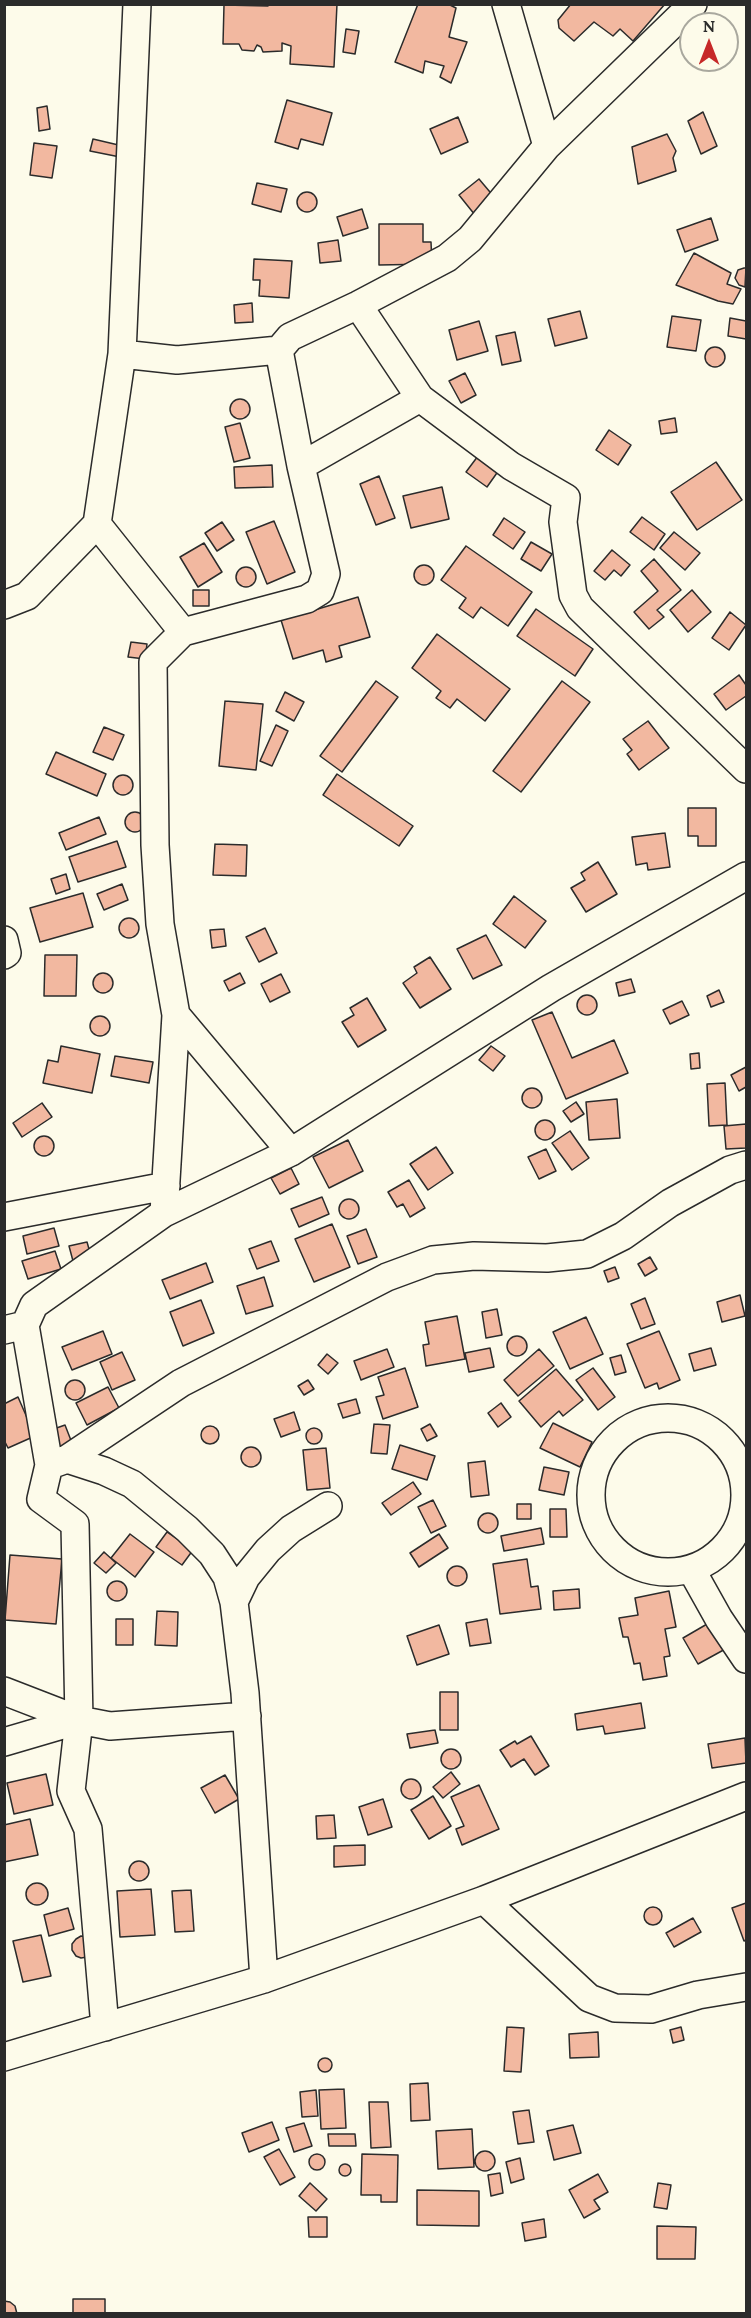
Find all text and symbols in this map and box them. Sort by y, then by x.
north arrow [679,12,739,72]
text: N [703,16,715,36]

